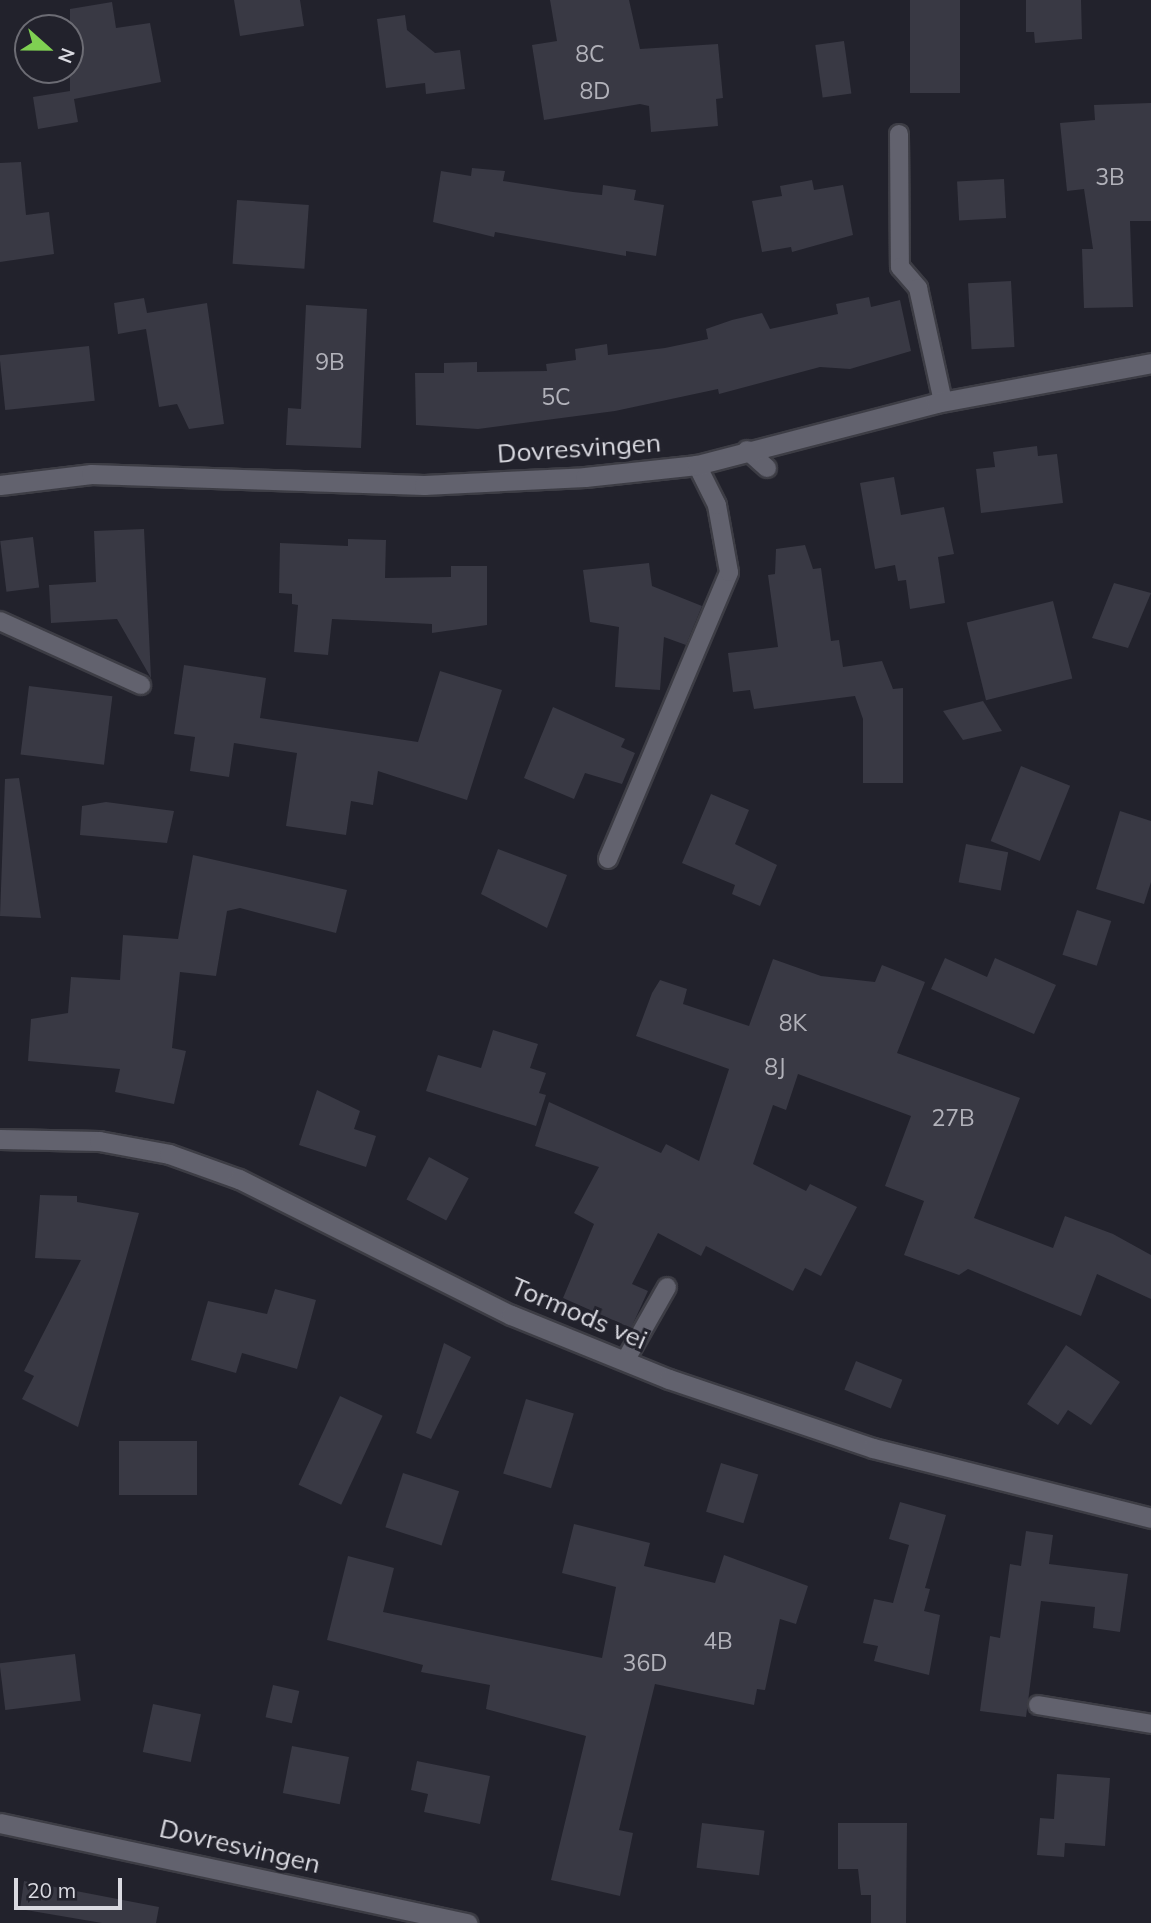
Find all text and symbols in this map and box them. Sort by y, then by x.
north arrow [14,14,84,84]
house number: 8C [575,40,605,68]
text: N [53,45,81,67]
house number: 8D [580,77,610,105]
house number: 3B [1095,163,1125,191]
house number: 9B [315,348,345,376]
house number: 5C [541,383,571,411]
street label: Dovresvingen [496,427,662,469]
house number: 8K [779,1009,807,1037]
house number: 8J [764,1053,786,1081]
house number: 27B [931,1104,975,1132]
street label: Tormods vei [506,1270,652,1356]
house number: 4B [703,1627,733,1655]
house number: 36D [623,1649,667,1677]
street label: Dovresvingen [156,1812,324,1880]
scale bar [18,1864,126,1908]
text: 20 m [27,1877,76,1903]

